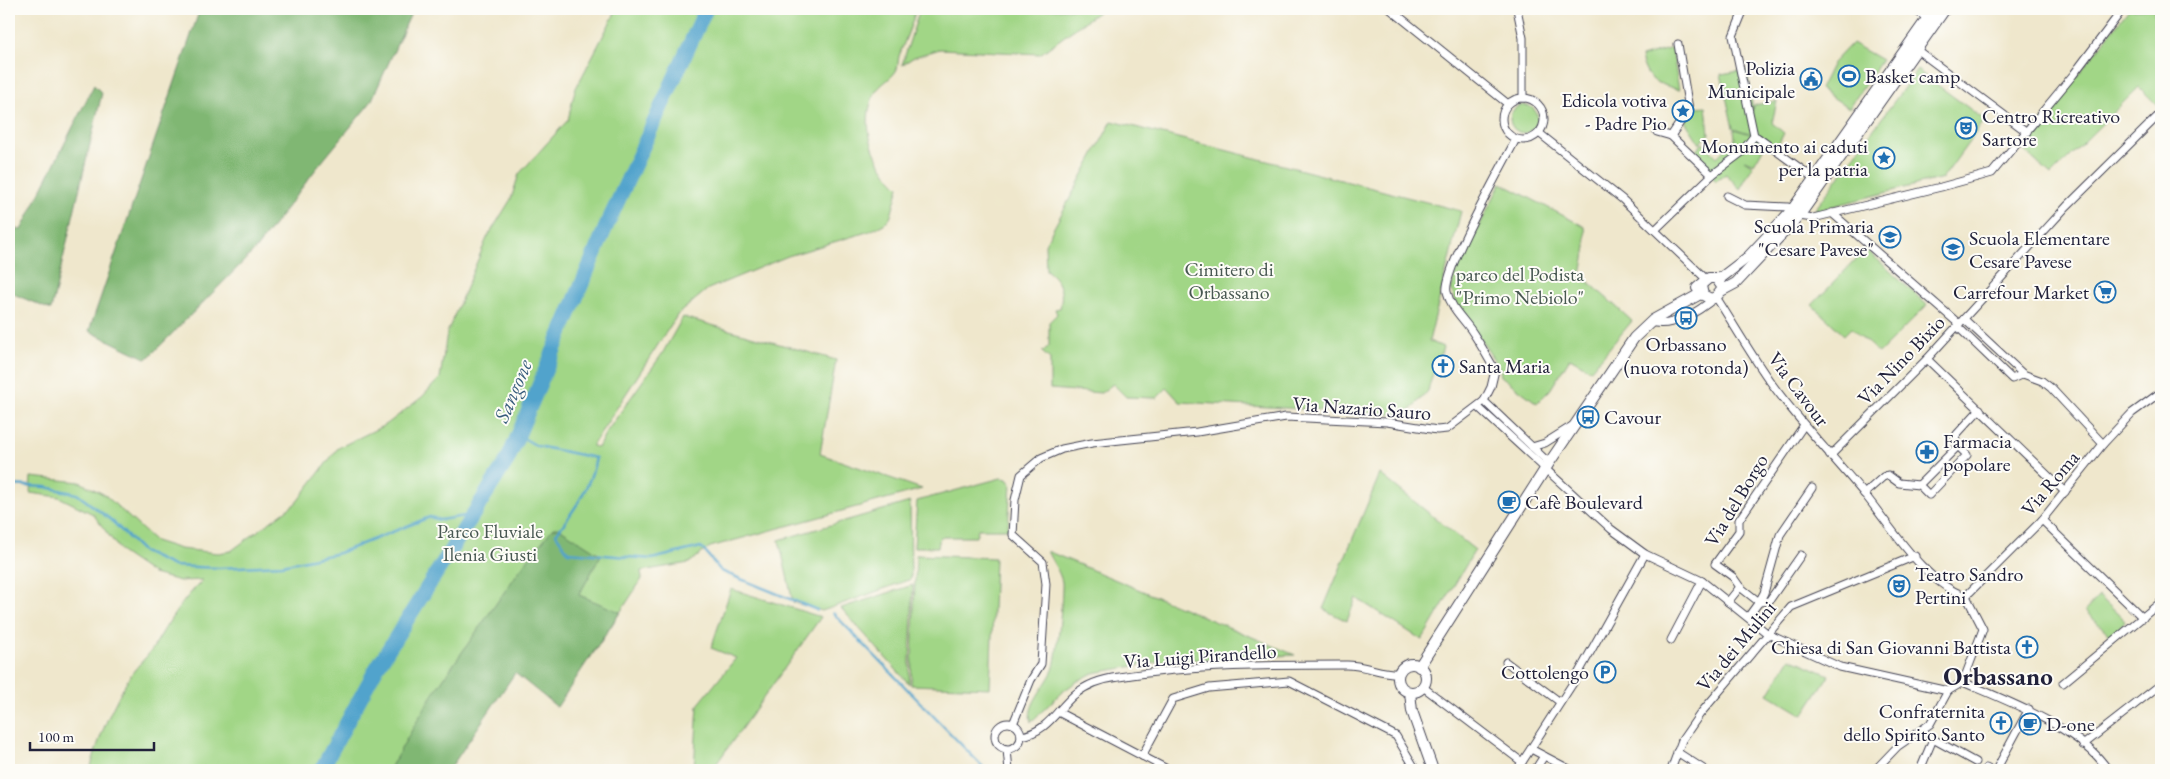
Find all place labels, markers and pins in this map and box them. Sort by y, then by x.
place label: Polizia Municipale [1707,55,1795,104]
place label: Basket camp [1865,63,1960,89]
sports icon: Basket camp [1837,64,1861,88]
public building icon: Polizia Municipale [1799,67,1823,91]
place label: Edicola votiva - Padre Pio [1561,87,1667,136]
place icon: Edicola votiva - Padre Pio [1671,99,1695,123]
place label: Centro Ricreativo Sartore [1982,103,2120,152]
theatre icon: Centro Ricreativo Sartore [1954,116,1978,140]
place label: Monumento ai caduti per la patria [1701,133,1868,182]
place icon: Monumento ai caduti per la patria [1872,146,1896,170]
place label: Scuola Primaria "Cesare Pavese" [1754,213,1874,262]
school or university icon: Scuola Primaria "Cesare Pavese" [1878,225,1902,249]
place label: Scuola Elementare Cesare Pavese [1969,225,2110,274]
school or university icon: Scuola Elementare Cesare Pavese [1941,237,1965,261]
place label: Carrefour Market [1953,279,2090,305]
supermarket icon: Carrefour Market [2093,280,2117,304]
bus stop icon: Orbassano (nuova rotonda) [1674,306,1698,330]
place label: Orbassano (nuova rotonda) [1623,331,1749,380]
place label: Santa Maria [1459,353,1550,379]
church icon: Santa Maria [1431,354,1455,378]
place label: Cavour [1604,404,1661,430]
bus stop icon: Cavour [1576,405,1600,429]
place label: Farmacia popolare [1943,428,2012,477]
pharmacy icon: Farmacia popolare [1915,440,1939,464]
place label: Cafè Boulevard [1525,489,1644,515]
cafe icon: Cafè Boulevard [1497,490,1521,514]
place label: Teatro Sandro Pertini [1915,561,2024,610]
theatre icon: Teatro Sandro Pertini [1887,574,1911,598]
place label: Chiesa di San Giovanni Battista [1771,634,2011,660]
church icon: Chiesa di San Giovanni Battista [2015,635,2039,659]
place label: Cottolengo [1501,659,1589,685]
parking icon: Cottolengo [1593,660,1617,684]
place label: Confraternita dello Spirito Santo [1843,698,1985,747]
church icon: Confraternita dello Spirito Santo [1989,711,2013,735]
place label: D-one [2046,711,2095,737]
cafe icon: D-one [2018,712,2042,736]

